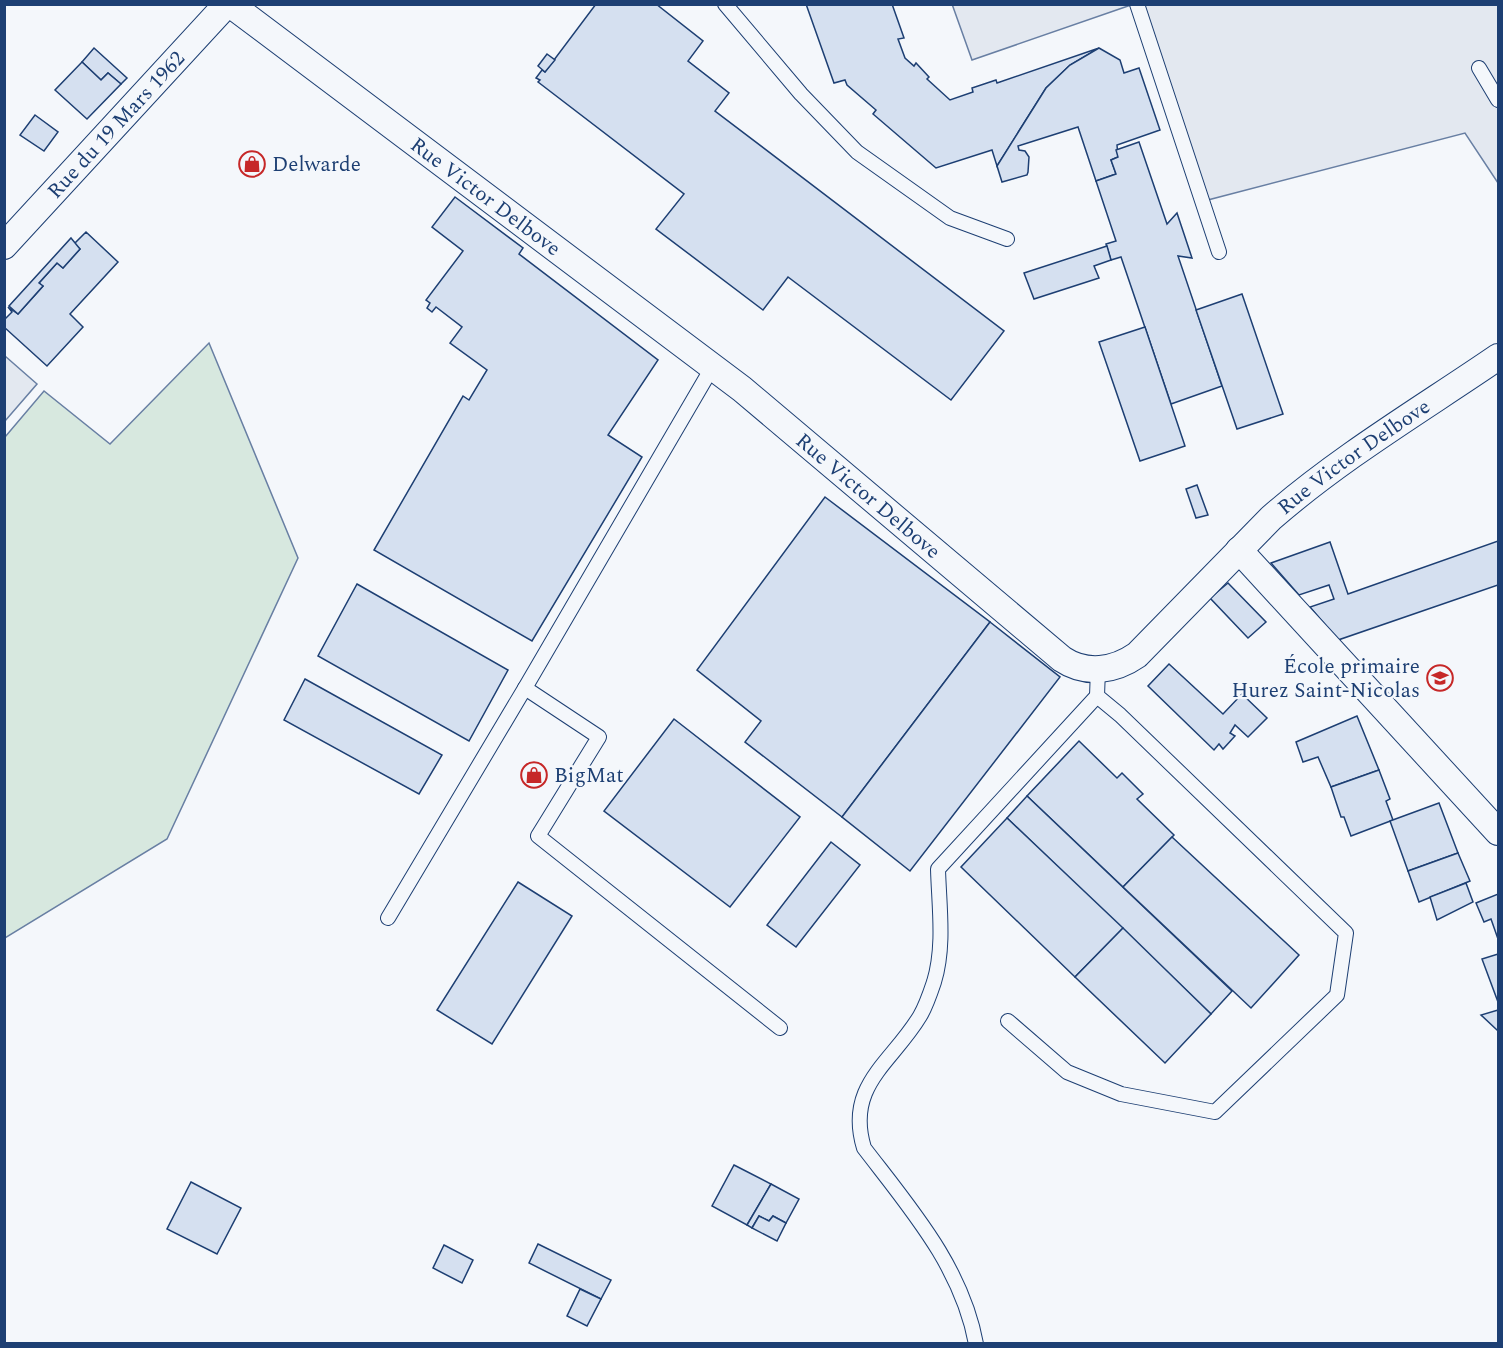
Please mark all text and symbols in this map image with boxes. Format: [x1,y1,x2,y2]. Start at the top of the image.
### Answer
street label: Rue du 19 Mars 1962 [40,44,193,206]
street label: Rue Victor Delbove [403,130,567,265]
shop icon: Delwarde [237,149,267,179]
place label: Delwarde [272,149,361,181]
street label: Rue Victor Delbove [1271,391,1437,523]
street label: Rue Victor Delbove [788,426,948,567]
place label: École primaire Hurez Saint-Nicolas [1232,651,1420,707]
school or university icon: École primaire Hurez Saint-Nicolas [1425,663,1455,693]
shop icon: BigMat [519,760,549,790]
place label: BigMat [554,760,624,792]

